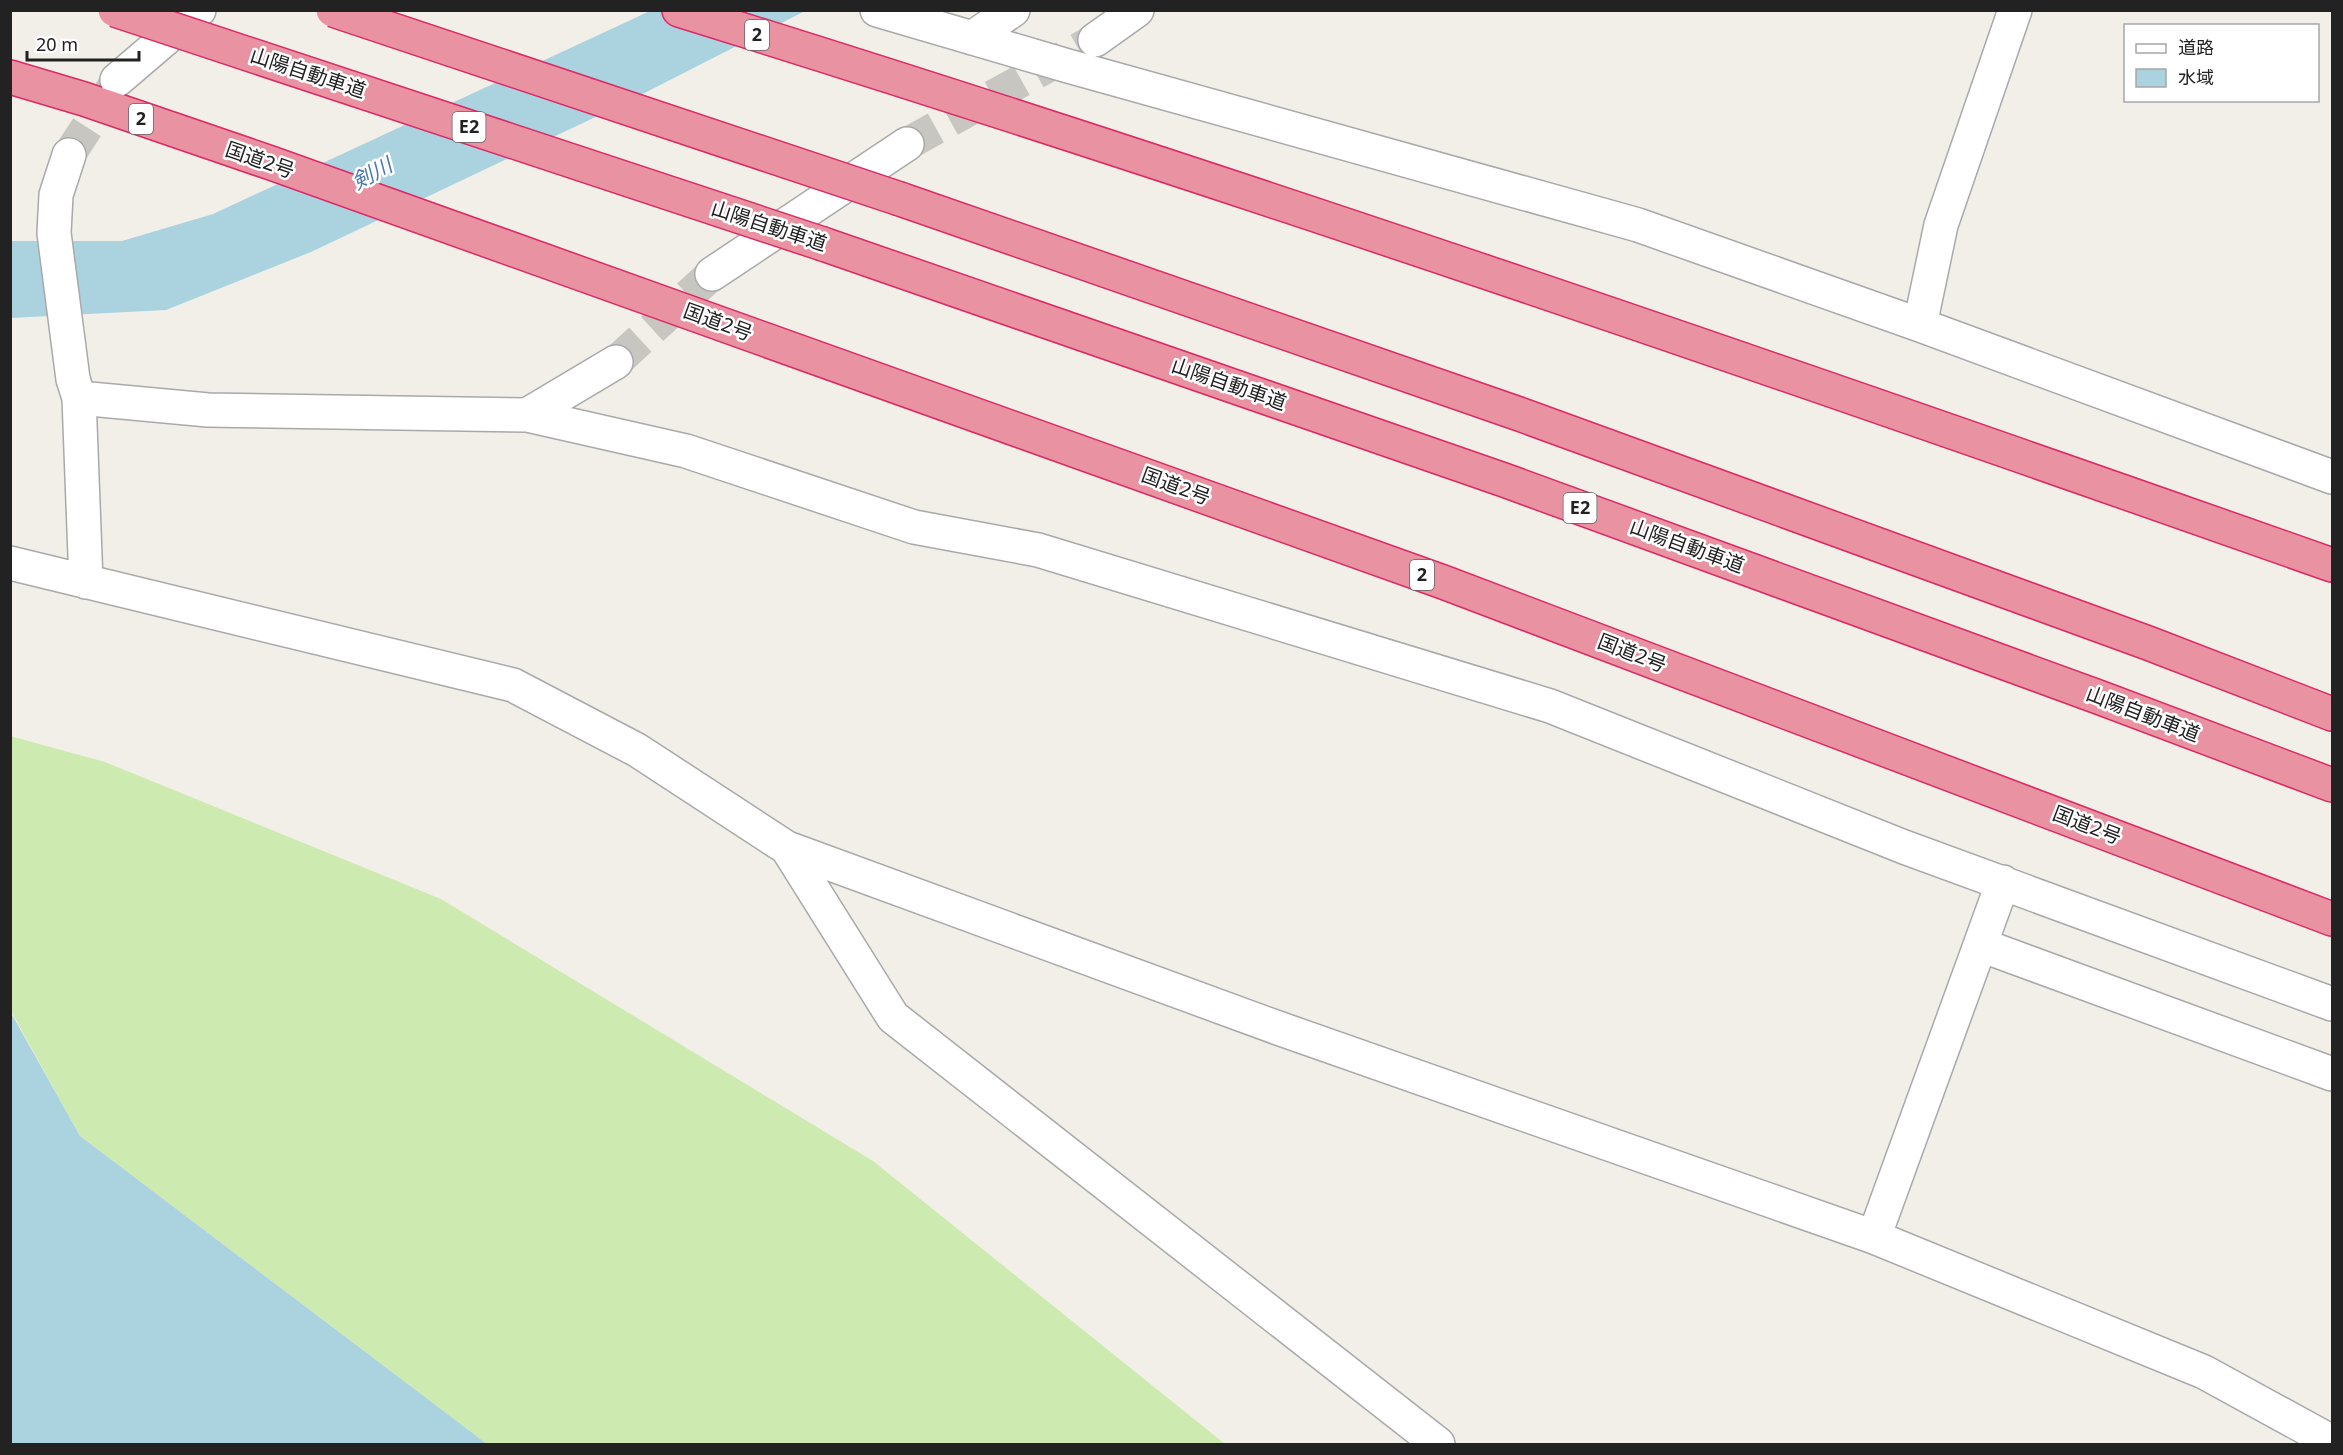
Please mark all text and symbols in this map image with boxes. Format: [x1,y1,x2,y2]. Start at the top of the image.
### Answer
road number: 2 [745,20,769,50]
scale bar [27,24,140,62]
legend [2124,24,2319,102]
text: 20 m [36,32,78,56]
text: 道路 [2178,35,2214,59]
street label: 山陽自動車道 [247,41,369,104]
text: 水域 [2178,65,2214,89]
road number: 2 [129,104,153,134]
road number: E2 [452,112,486,142]
street label: 国道2号 [222,135,298,184]
water label: 剣川 [346,150,398,196]
street label: 山陽自動車道 [708,194,830,257]
street label: 国道2号 [680,297,756,346]
street label: 山陽自動車道 [1168,351,1290,416]
street label: 国道2号 [1138,461,1214,510]
road number: E2 [1564,493,1596,523]
street label: 山陽自動車道 [1626,512,1748,579]
road number: 2 [1410,560,1434,590]
street label: 国道2号 [1594,627,1670,678]
street label: 山陽自動車道 [2082,679,2204,748]
street label: 国道2号 [2049,799,2125,850]

